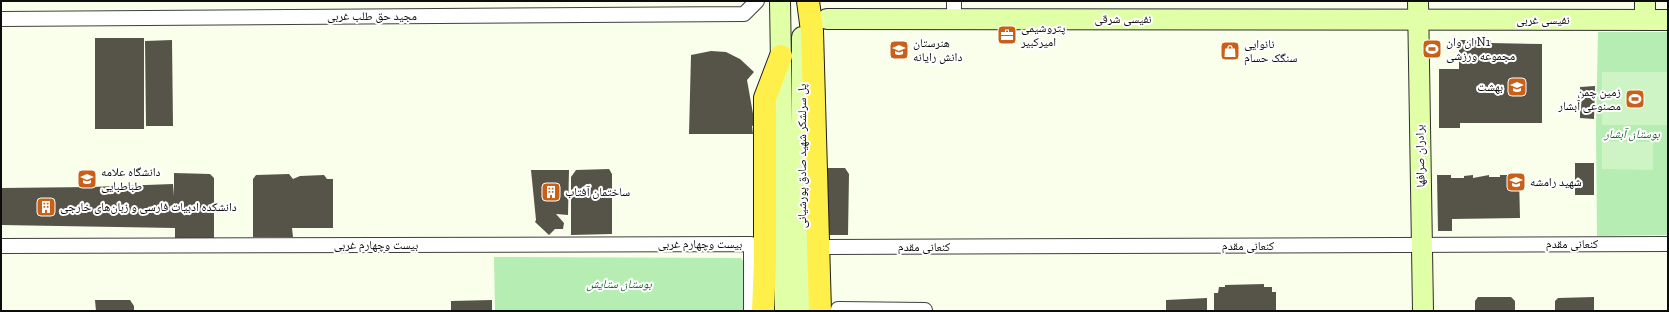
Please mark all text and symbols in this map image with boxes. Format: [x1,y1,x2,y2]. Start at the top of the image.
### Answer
street label: مجید حق طلب غربی [327,9,417,23]
street label: نفیسی شرقی [1094,12,1152,26]
street label: نفیسی غربی [1516,13,1570,27]
place label: پتروشیمی امیرکبیر [1020,21,1066,49]
office icon: پتروشیمی امیرکبیر [996,24,1018,46]
place label: ان وان N1 مجموعه ورزشی [1446,35,1515,63]
place label: هنرستان دانش رایانه [913,36,962,64]
place label: نانوایی سنگک حسام [1244,37,1298,66]
sports icon: ان وان N1 مجموعه ورزشی [1421,38,1443,60]
school or university icon: هنرستان دانش رایانه [888,39,910,61]
shop icon: نانوایی سنگک حسام [1219,40,1241,62]
school or university icon: بهشت [1506,76,1528,98]
place label: بهشت [1477,80,1503,94]
street label: پل سرلشکر شهید صادق پورشیانی [795,83,809,228]
place label: زمین چمن مصنوعی آبشار [1557,85,1621,113]
sports icon: زمین چمن مصنوعی آبشار [1624,88,1646,110]
street label: برادران صرافها [1412,124,1428,188]
park label: بوستان آبشار [1603,127,1661,142]
place label: دانشگاه علامه طباطبایی [101,165,161,193]
school or university icon: دانشگاه علامه طباطبایی [76,168,98,190]
school or university icon: شهید رامشه [1505,171,1527,193]
place label: شهید رامشه [1530,175,1582,189]
building icon: ساختمان آفتاب [540,181,562,203]
place label: ساختمان آفتاب [565,185,630,199]
building icon: دانشکده ادبیات فارسی و زبان‌های خارجی [35,196,57,218]
place label: دانشکده ادبیات فارسی و زبان‌های خارجی [60,200,237,214]
street label: بیست وچهارم غربی [658,237,742,252]
street label: کنعانی مقدم [1546,237,1598,252]
street label: بیست وچهارم غربی [334,238,418,253]
street label: کنعانی مقدم [1222,239,1274,254]
street label: کنعانی مقدم [898,240,950,255]
park label: بوستان ستایش [586,277,652,292]

